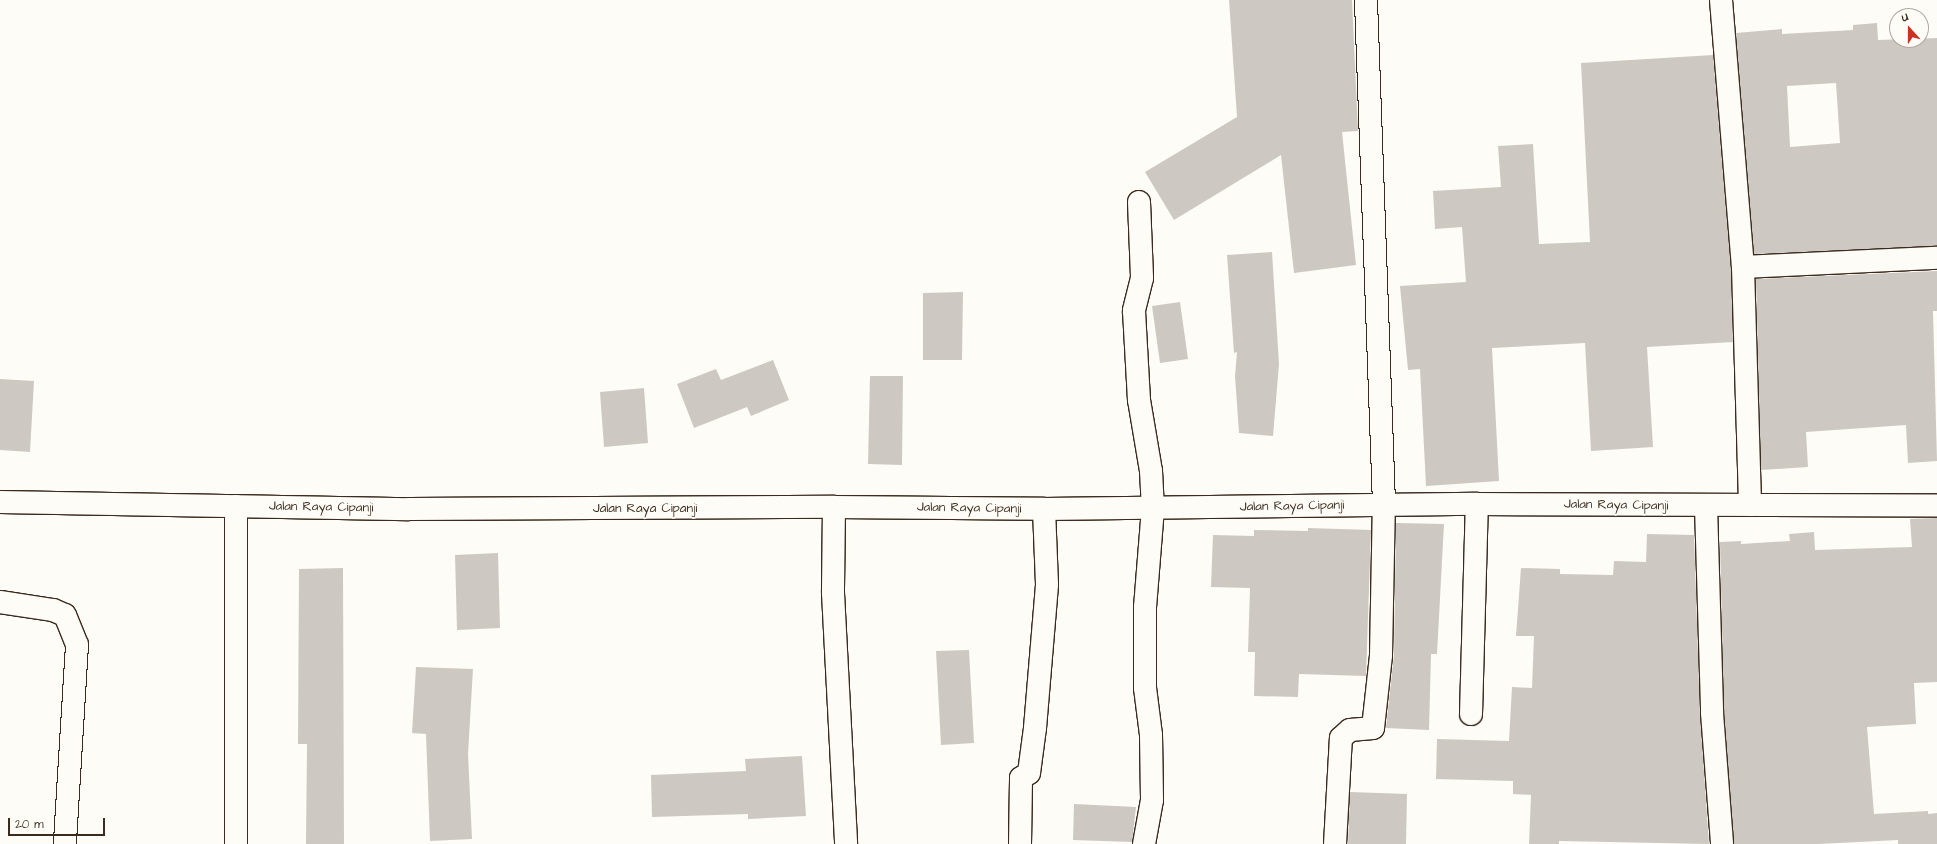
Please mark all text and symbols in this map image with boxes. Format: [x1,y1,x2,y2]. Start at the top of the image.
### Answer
north arrow [1889,8,1929,48]
text: U [1899,9,1910,25]
street label: Jalan Raya Cipanji [1564,496,1668,514]
street label: Jalan Raya Cipanji [1240,497,1344,515]
street label: Jalan Raya Cipanji [269,498,373,516]
street label: Jalan Raya Cipanji [917,499,1021,517]
street label: Jalan Raya Cipanji [593,500,697,516]
scale bar [10,810,107,836]
text: 20 m [15,816,44,833]

